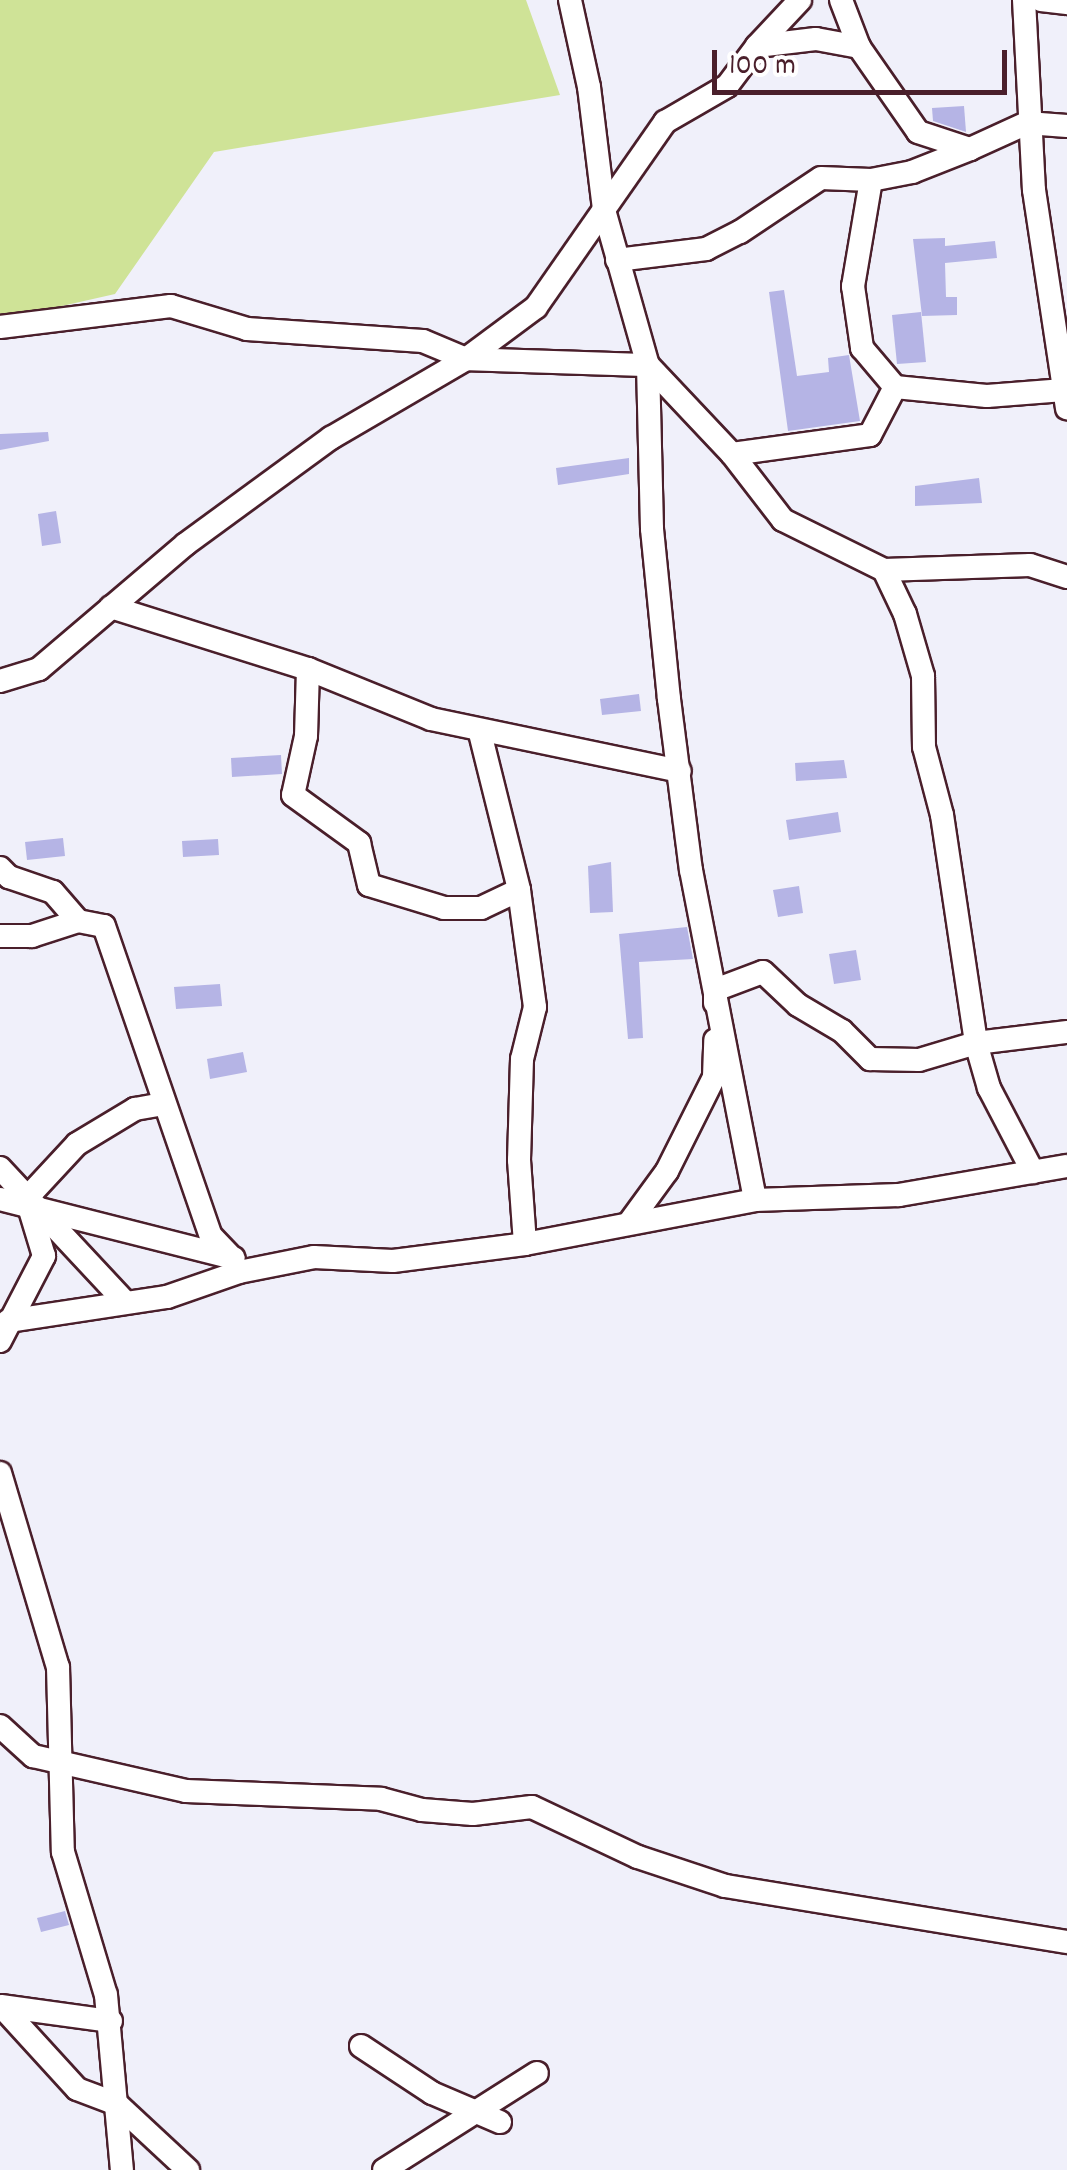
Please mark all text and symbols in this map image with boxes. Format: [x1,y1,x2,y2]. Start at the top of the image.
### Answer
scale bar [717,30,1012,92]
text: 100 m [729,46,796,89]

